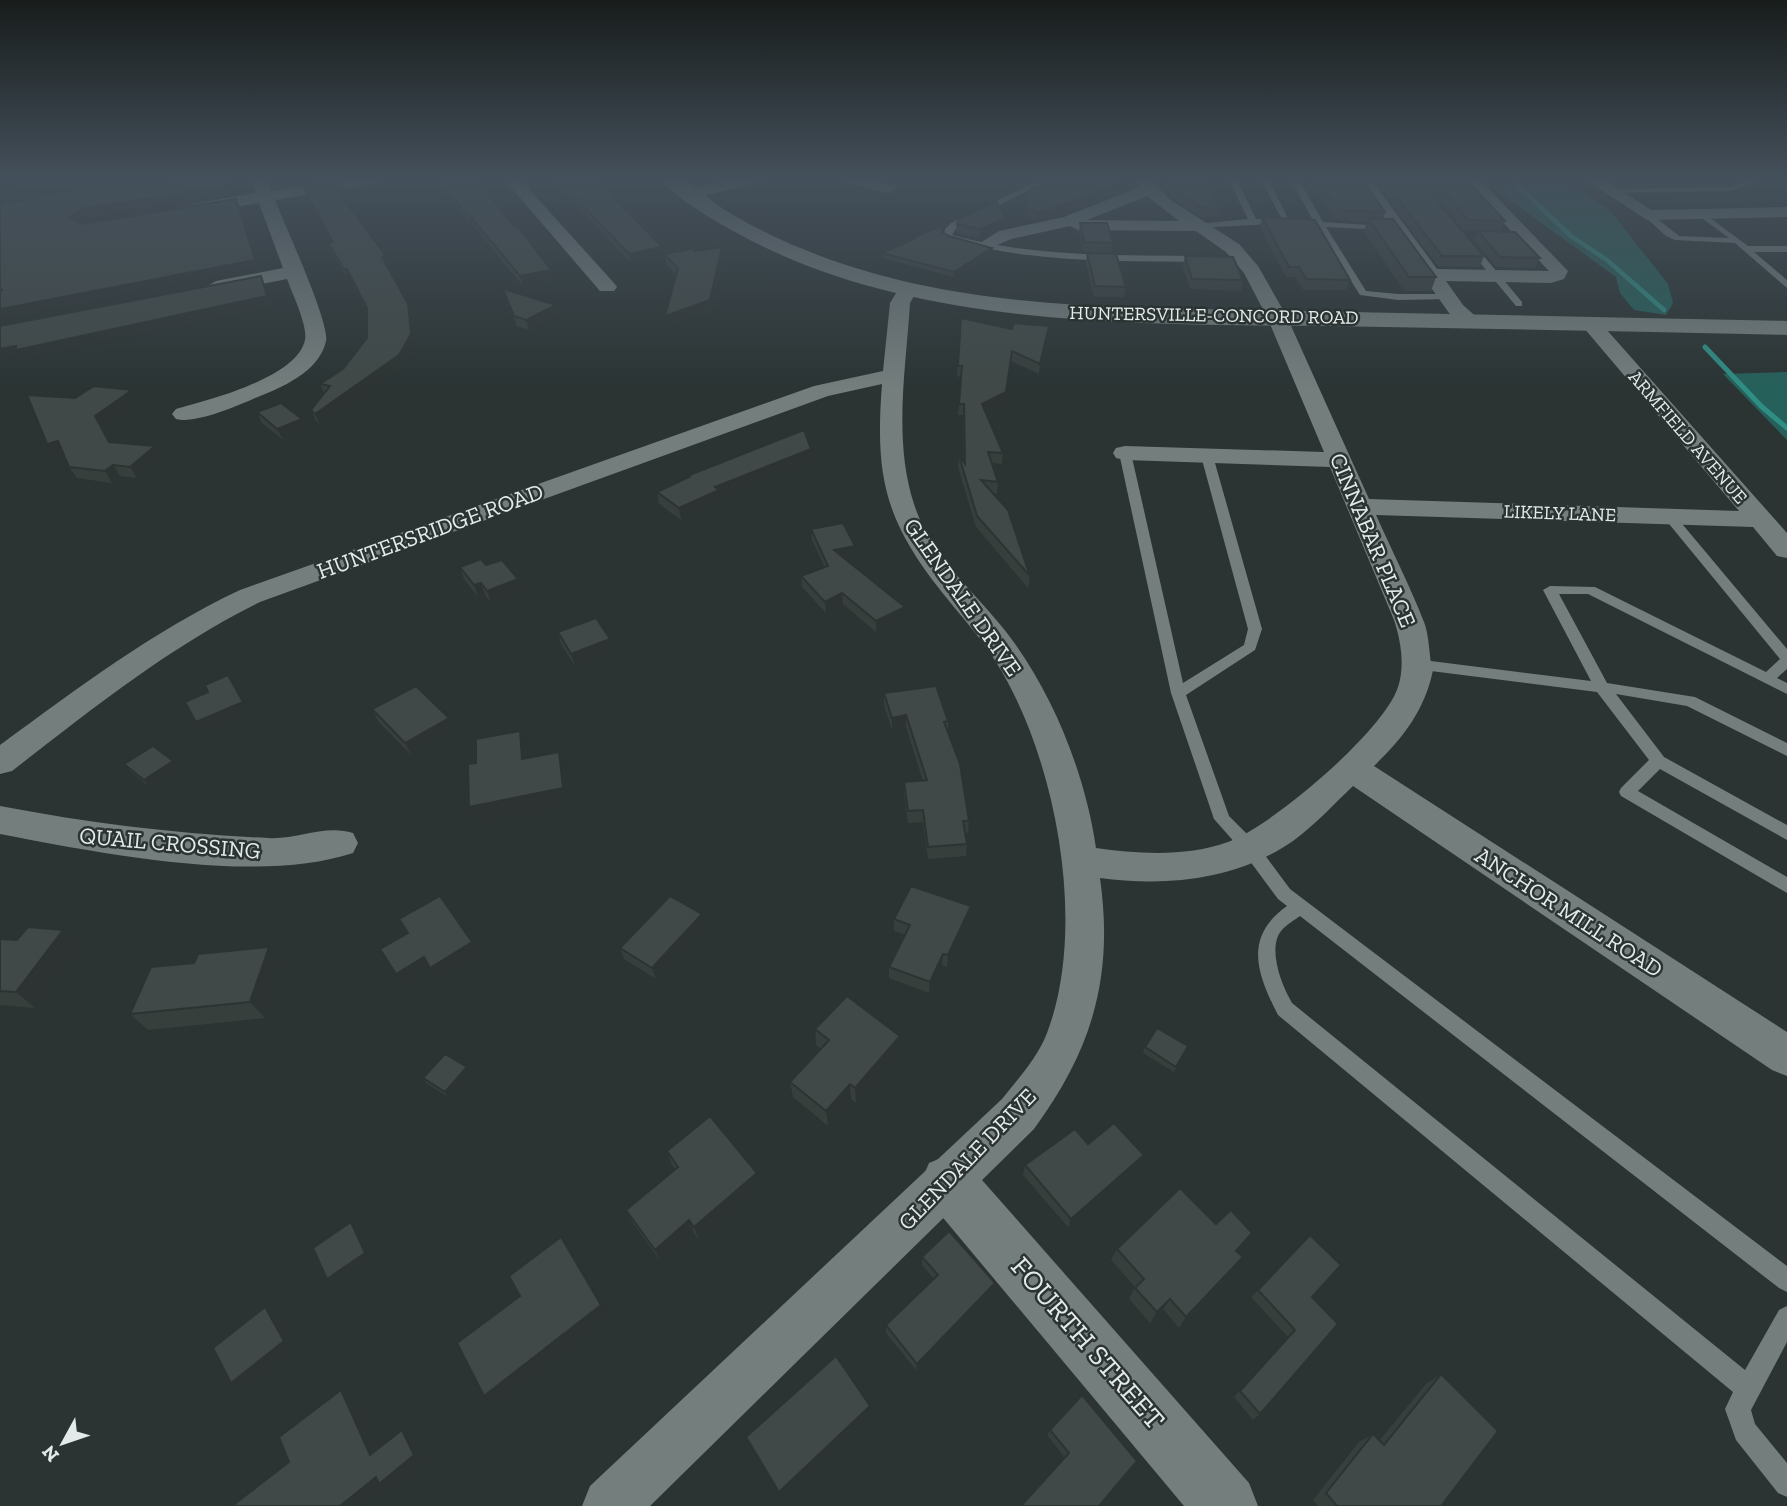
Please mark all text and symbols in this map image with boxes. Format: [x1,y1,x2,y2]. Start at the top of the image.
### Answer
street label: HUNTERSVILLE-CONCORD ROAD [1069,301,1359,329]
street label: ARMFIELD AVENUE [1624,365,1752,509]
street label: CINNABAR PLACE [1324,449,1422,631]
street label: HUNTERSRIDGE ROAD [313,477,547,585]
street label: LIKELY LANE [1503,500,1617,526]
street label: GLENDALE DRIVE [898,513,1028,681]
street label: QUAIL CROSSING [78,821,262,865]
street label: ANCHOR MILL ROAD [1470,841,1668,983]
street label: GLENDALE DRIVE [892,1082,1042,1236]
street label: FOURTH STREET [1004,1250,1172,1436]
north arrow [28,1408,98,1478]
text: N [37,1441,64,1467]

